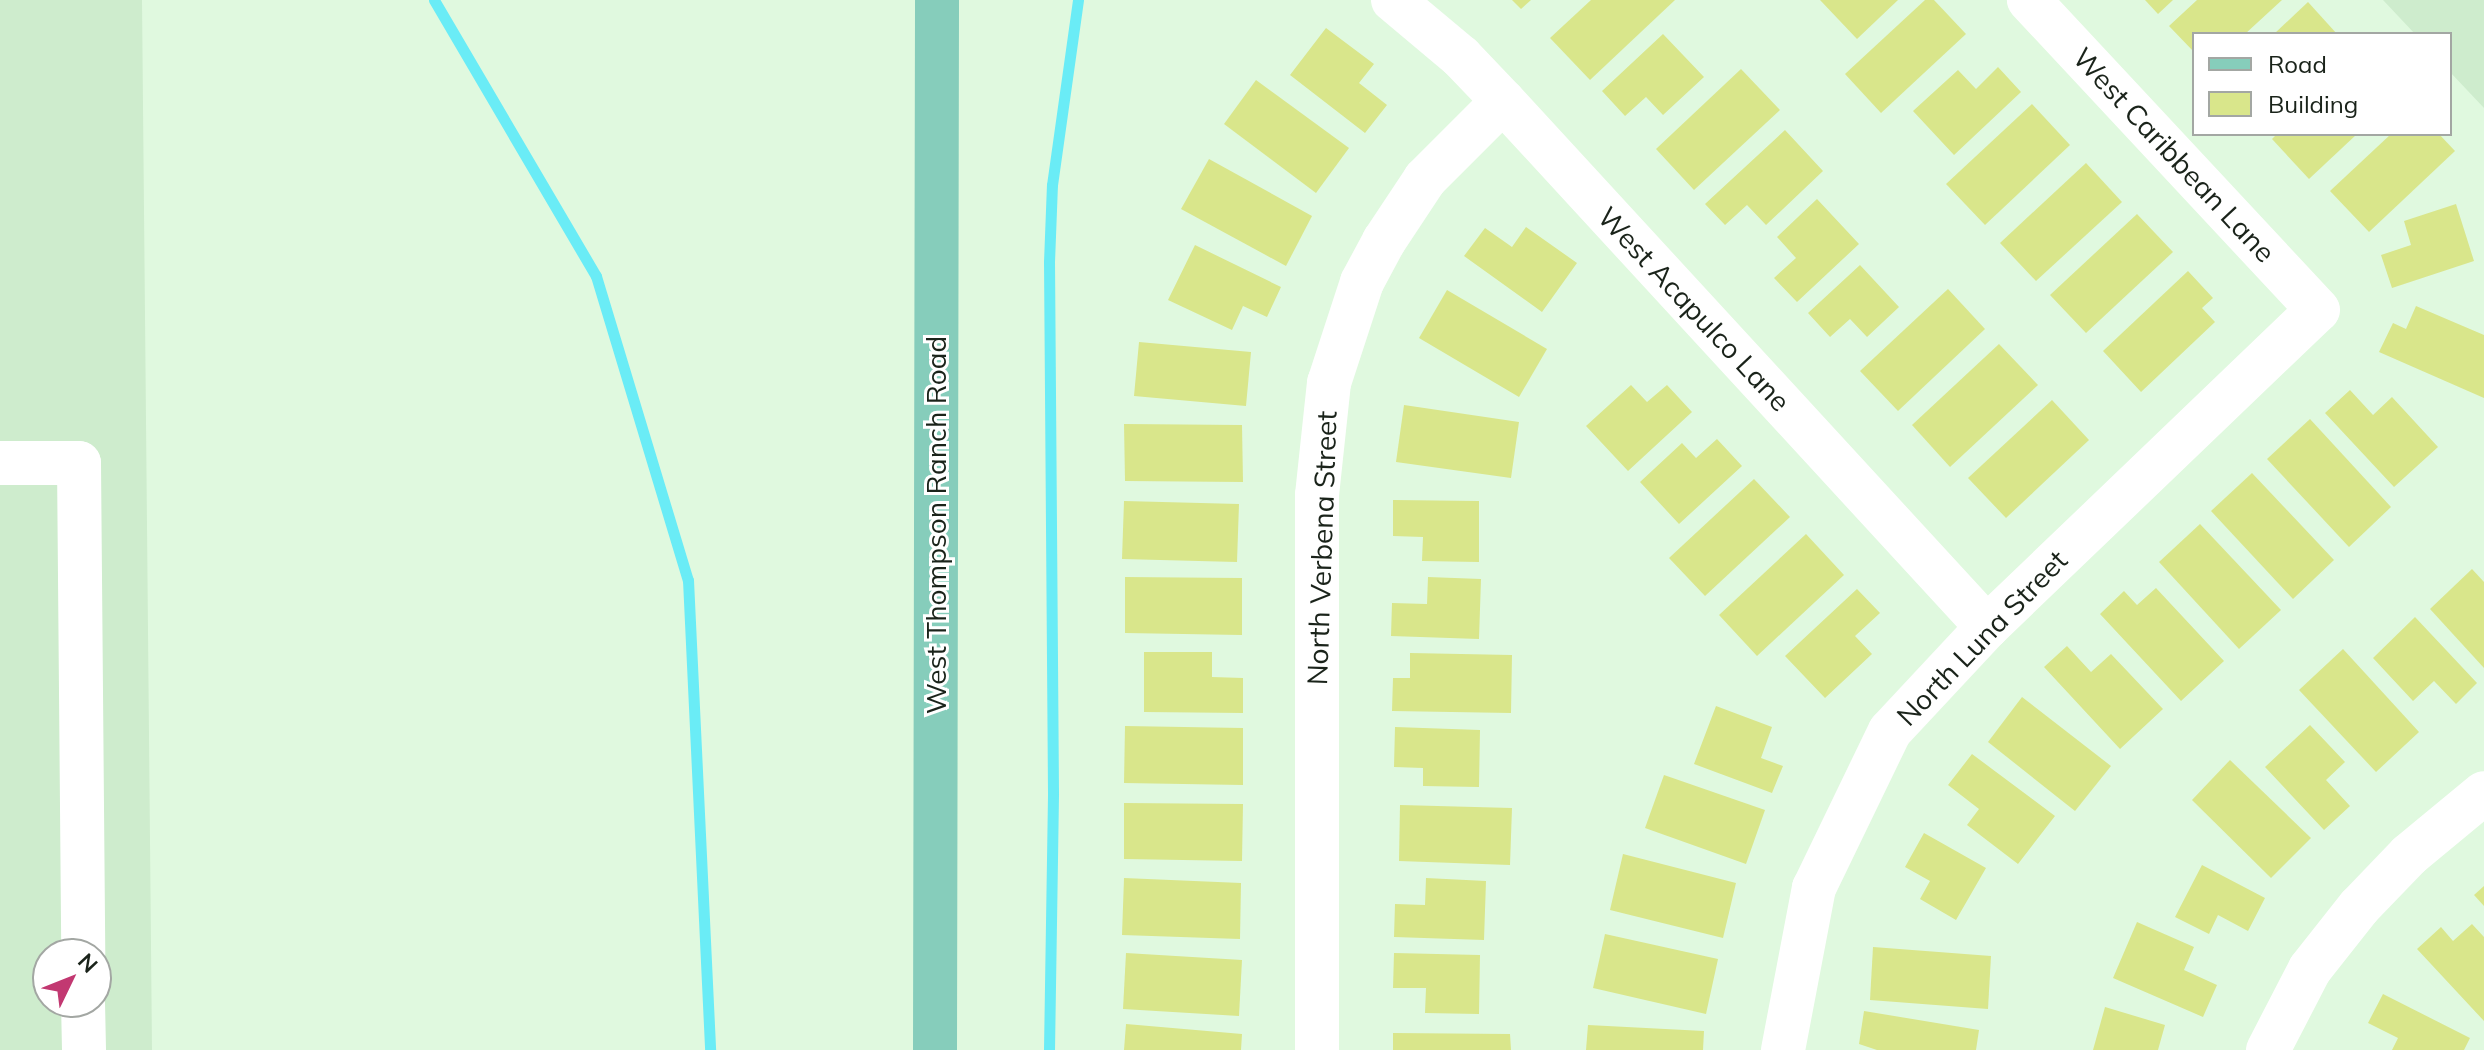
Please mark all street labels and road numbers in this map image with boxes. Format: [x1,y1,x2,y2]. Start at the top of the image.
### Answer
street label: West Caribbean Lane [2066,41,2282,269]
street label: West Acapulco Lane [1591,200,1797,418]
street label: West Thompson Ranch Road [919,336,953,714]
street label: North Verbena Street [1300,410,1344,686]
street label: North Luna Street [1890,543,2074,733]

